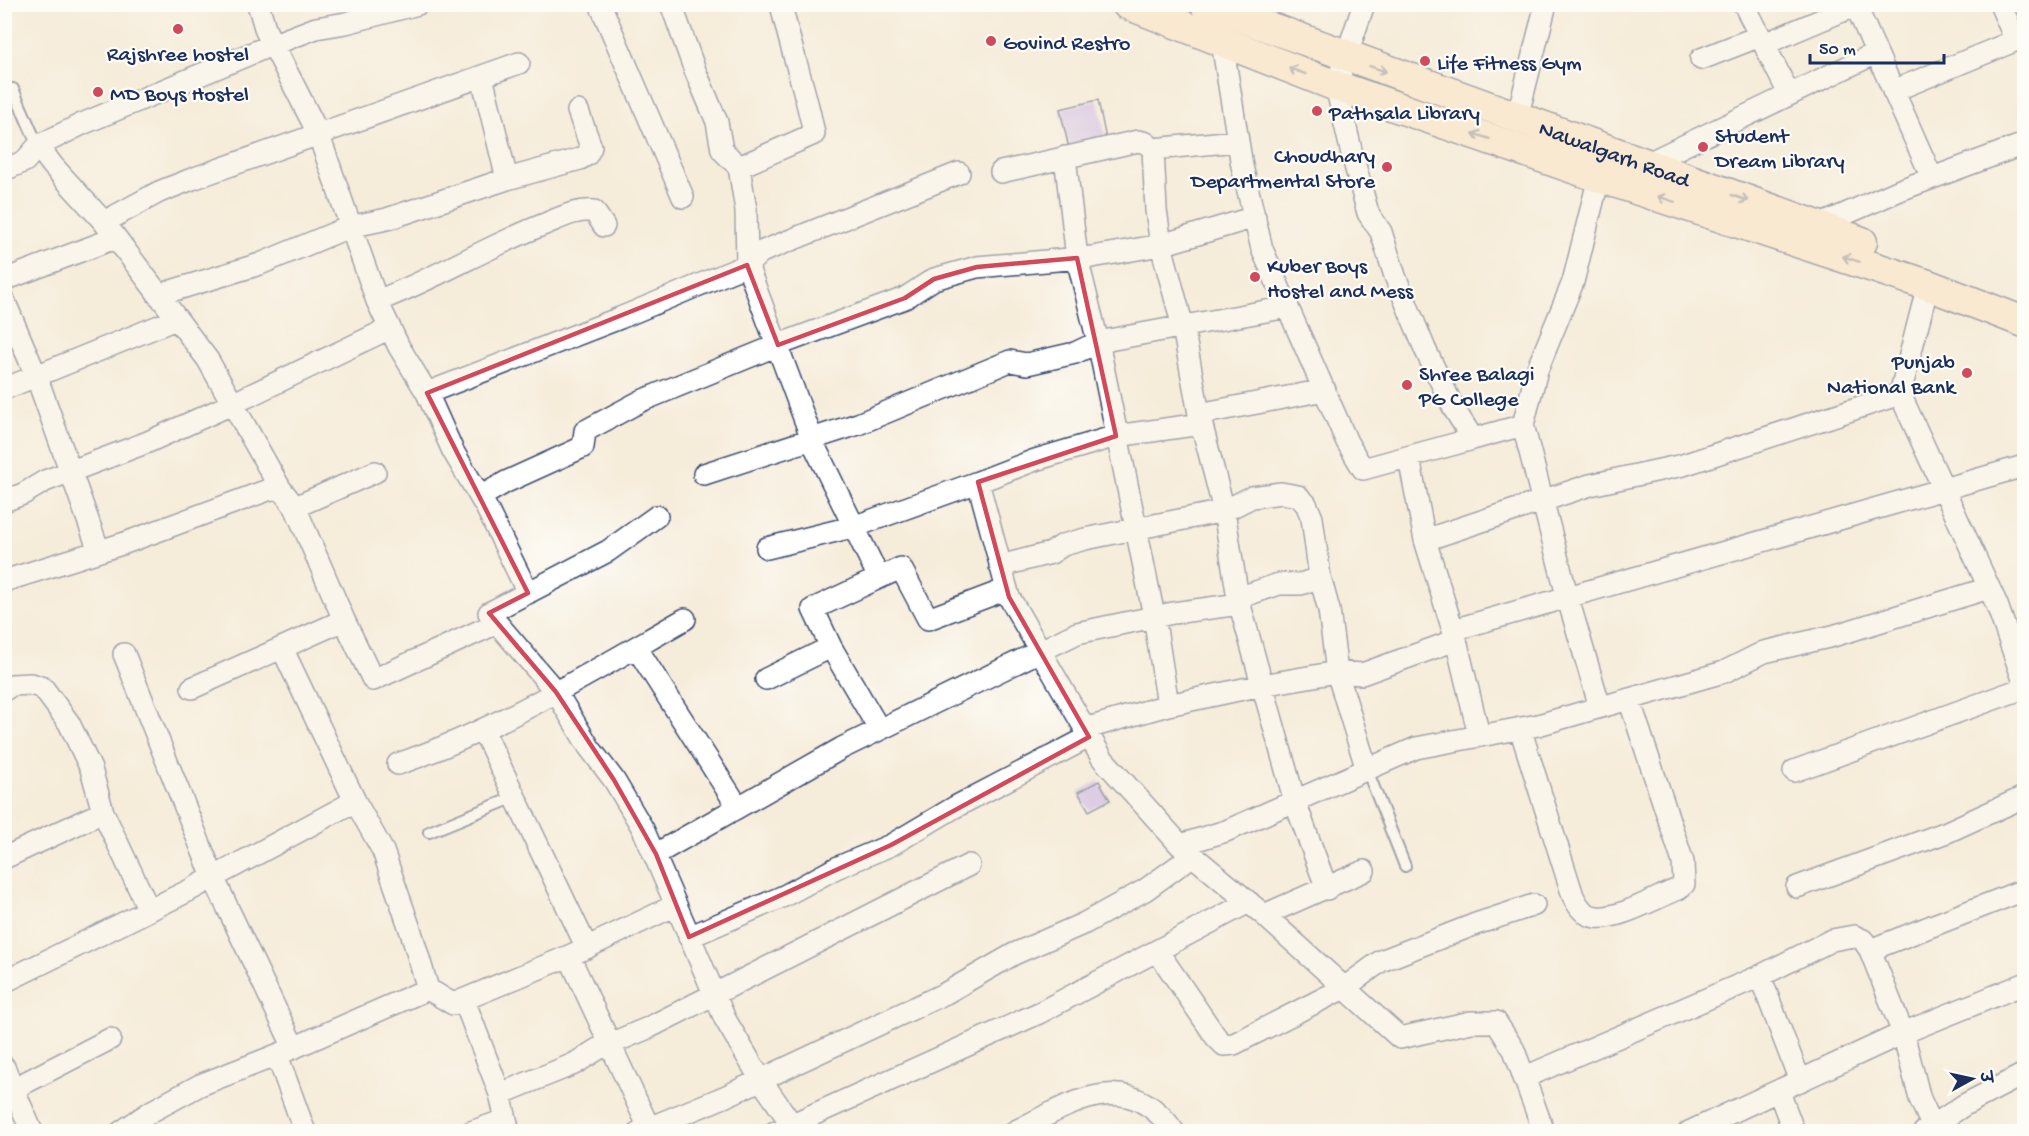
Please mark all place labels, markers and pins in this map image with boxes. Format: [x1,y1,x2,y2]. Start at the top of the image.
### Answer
marker: Rajshree hostel [171,22,185,36]
place label: Govind Restro [1003,32,1131,58]
marker: Govind Restro [984,34,998,48]
place label: Rajshree hostel [107,43,249,69]
place label: Life Fitness Gym [1437,52,1582,78]
marker: Life Fitness Gym [1418,54,1432,68]
place label: MD Boys Hostel [110,83,249,109]
marker: MD Boys Hostel [91,85,105,99]
place label: Pathsala Library [1328,102,1480,128]
marker: Pathsala Library [1310,104,1324,118]
place label: Student Dream Library [1713,125,1845,176]
marker: Student Dream Library [1696,140,1710,154]
place label: Choudhary Departmental Store [1189,145,1376,196]
marker: Choudhary Departmental Store [1380,160,1394,174]
place label: Kuber Boys Hostel and Mess [1267,255,1414,306]
marker: Kuber Boys Hostel and Mess [1248,270,1262,284]
place label: Punjab National Bank [1827,351,1957,402]
place label: Shree Balagi PG College [1418,363,1535,414]
marker: Punjab National Bank [1960,366,1974,380]
marker: Shree Balagi PG College [1400,378,1414,392]

